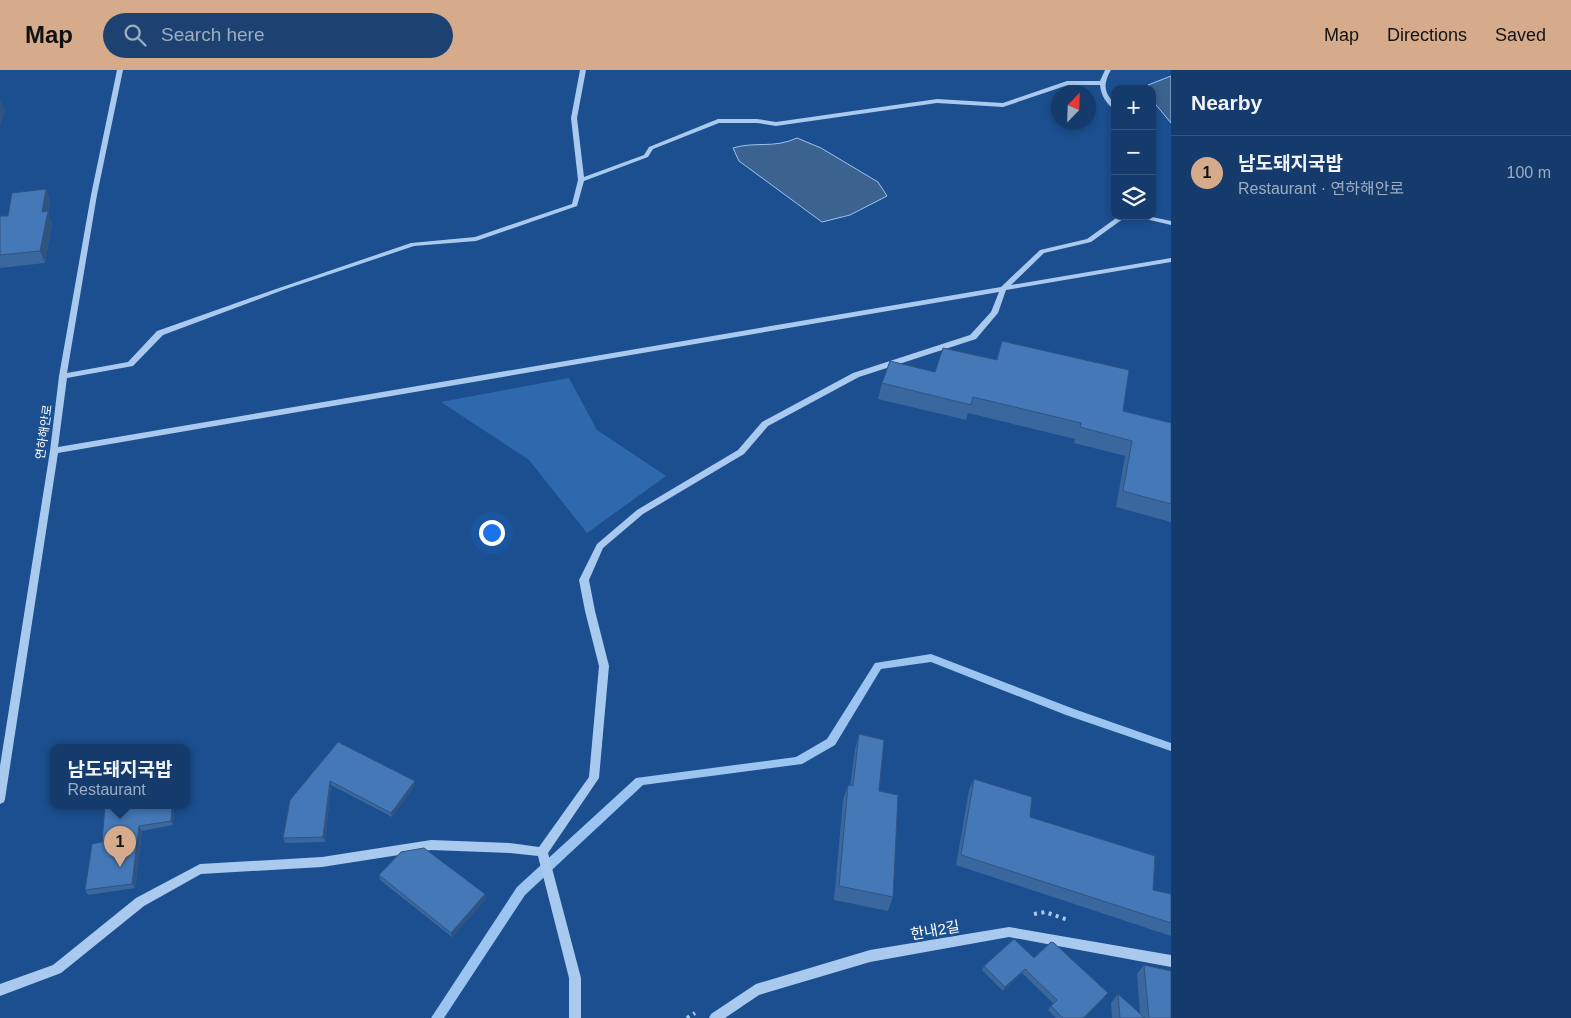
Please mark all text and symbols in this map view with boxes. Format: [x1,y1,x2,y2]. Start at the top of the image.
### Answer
search box [103,13,453,58]
text: Map [25,21,73,48]
icon: search [121,21,149,49]
text: Search here [161,24,265,45]
text: Map [1324,25,1359,45]
text: Directions [1387,25,1467,45]
text: Saved [1495,25,1546,45]
north arrow [1051,85,1096,130]
map controls [1111,85,1156,220]
button: + [1111,85,1156,130]
text: Nearby [1191,91,1262,114]
button: − [1111,130,1156,175]
text: 남도돼지국밥 [1238,153,1343,174]
text: 1 [1203,164,1211,181]
text: 100 m [1507,164,1551,181]
button: layers [1111,175,1156,220]
text: Restaurant · 연하해안로 [1238,180,1404,197]
street label: 연하해안로 [33,404,55,460]
your location [479,520,505,546]
popup [50,744,190,809]
text: 남도돼지국밥 [68,759,172,780]
text: Restaurant [68,781,146,798]
pin: 1 [104,826,136,867]
street label: 한내2길 [909,917,961,943]

